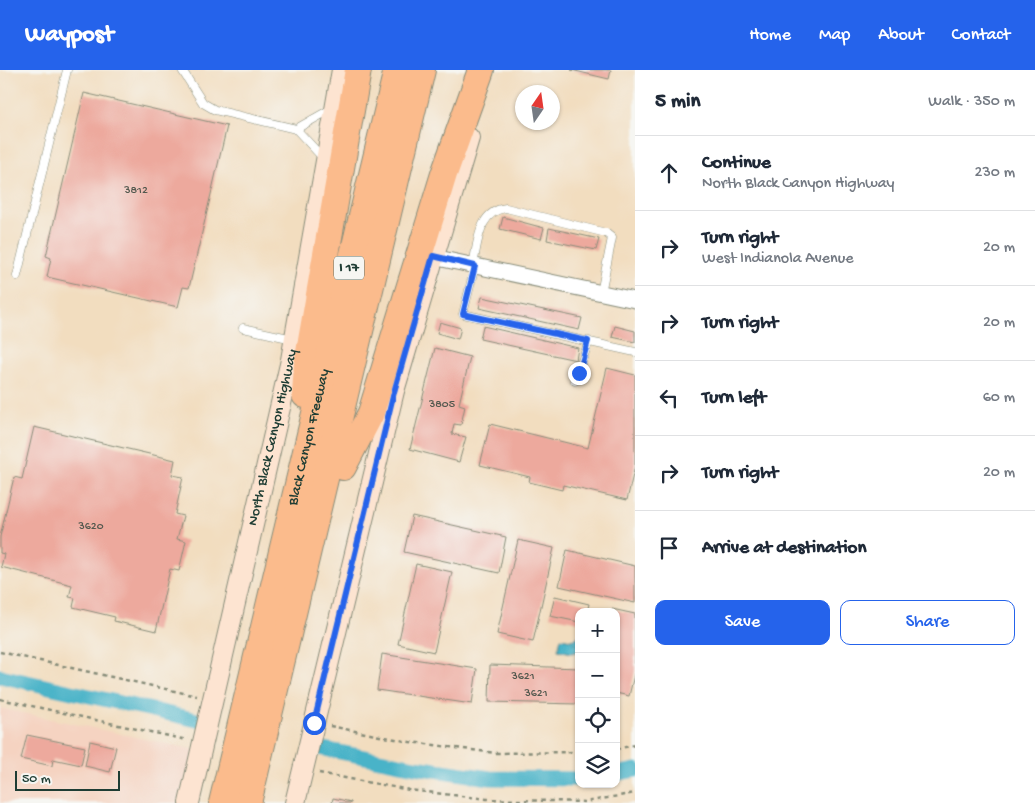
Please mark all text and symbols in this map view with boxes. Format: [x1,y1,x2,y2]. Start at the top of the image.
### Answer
text: Waypost [25,21,113,50]
text: Home [749,25,791,46]
text: Map [819,25,850,46]
text: About [878,25,924,46]
text: Contact [952,25,1010,46]
north arrow [515,85,560,130]
text: 5 min [655,90,700,115]
text: Walk · 350 m [928,93,1015,112]
text: Continue [702,152,771,175]
icon: ahead [655,159,683,187]
text: 230 m [975,164,1015,183]
text: North Black Canyon Highway [702,175,894,194]
house number: 3812 [123,184,148,198]
text: Turn right [702,227,778,250]
icon: right [655,234,683,262]
text: 20 m [983,239,1015,258]
text: West Indianola Avenue [702,250,853,269]
road number: I 17 [334,257,364,280]
icon: right [655,309,683,337]
text: Turn right [702,312,778,335]
text: 20 m [983,314,1015,333]
street label: North Black Canyon Highway [244,347,302,528]
route end [568,362,591,385]
street label: Black Canyon Freeway [284,367,334,508]
icon: left [655,384,683,412]
text: Turn left [702,387,766,410]
text: 60 m [983,389,1015,408]
house number: 3805 [428,398,455,412]
icon: right [655,459,683,487]
text: Turn right [702,462,778,485]
text: 20 m [983,464,1015,483]
house number: 3620 [77,520,104,534]
icon: arrive [655,534,683,562]
text: Arrive at destination [702,537,866,560]
button: Save [655,600,830,645]
button: Share [840,600,1015,645]
map controls [575,608,620,788]
button: + [575,608,620,653]
button: − [575,653,620,698]
house number: 3621 [510,670,535,684]
house number: 3621 [523,687,548,701]
button: locate [575,698,620,743]
route start [303,712,326,735]
button: layers [575,743,620,788]
scale bar [15,768,120,791]
text: 50 m [22,771,51,788]

